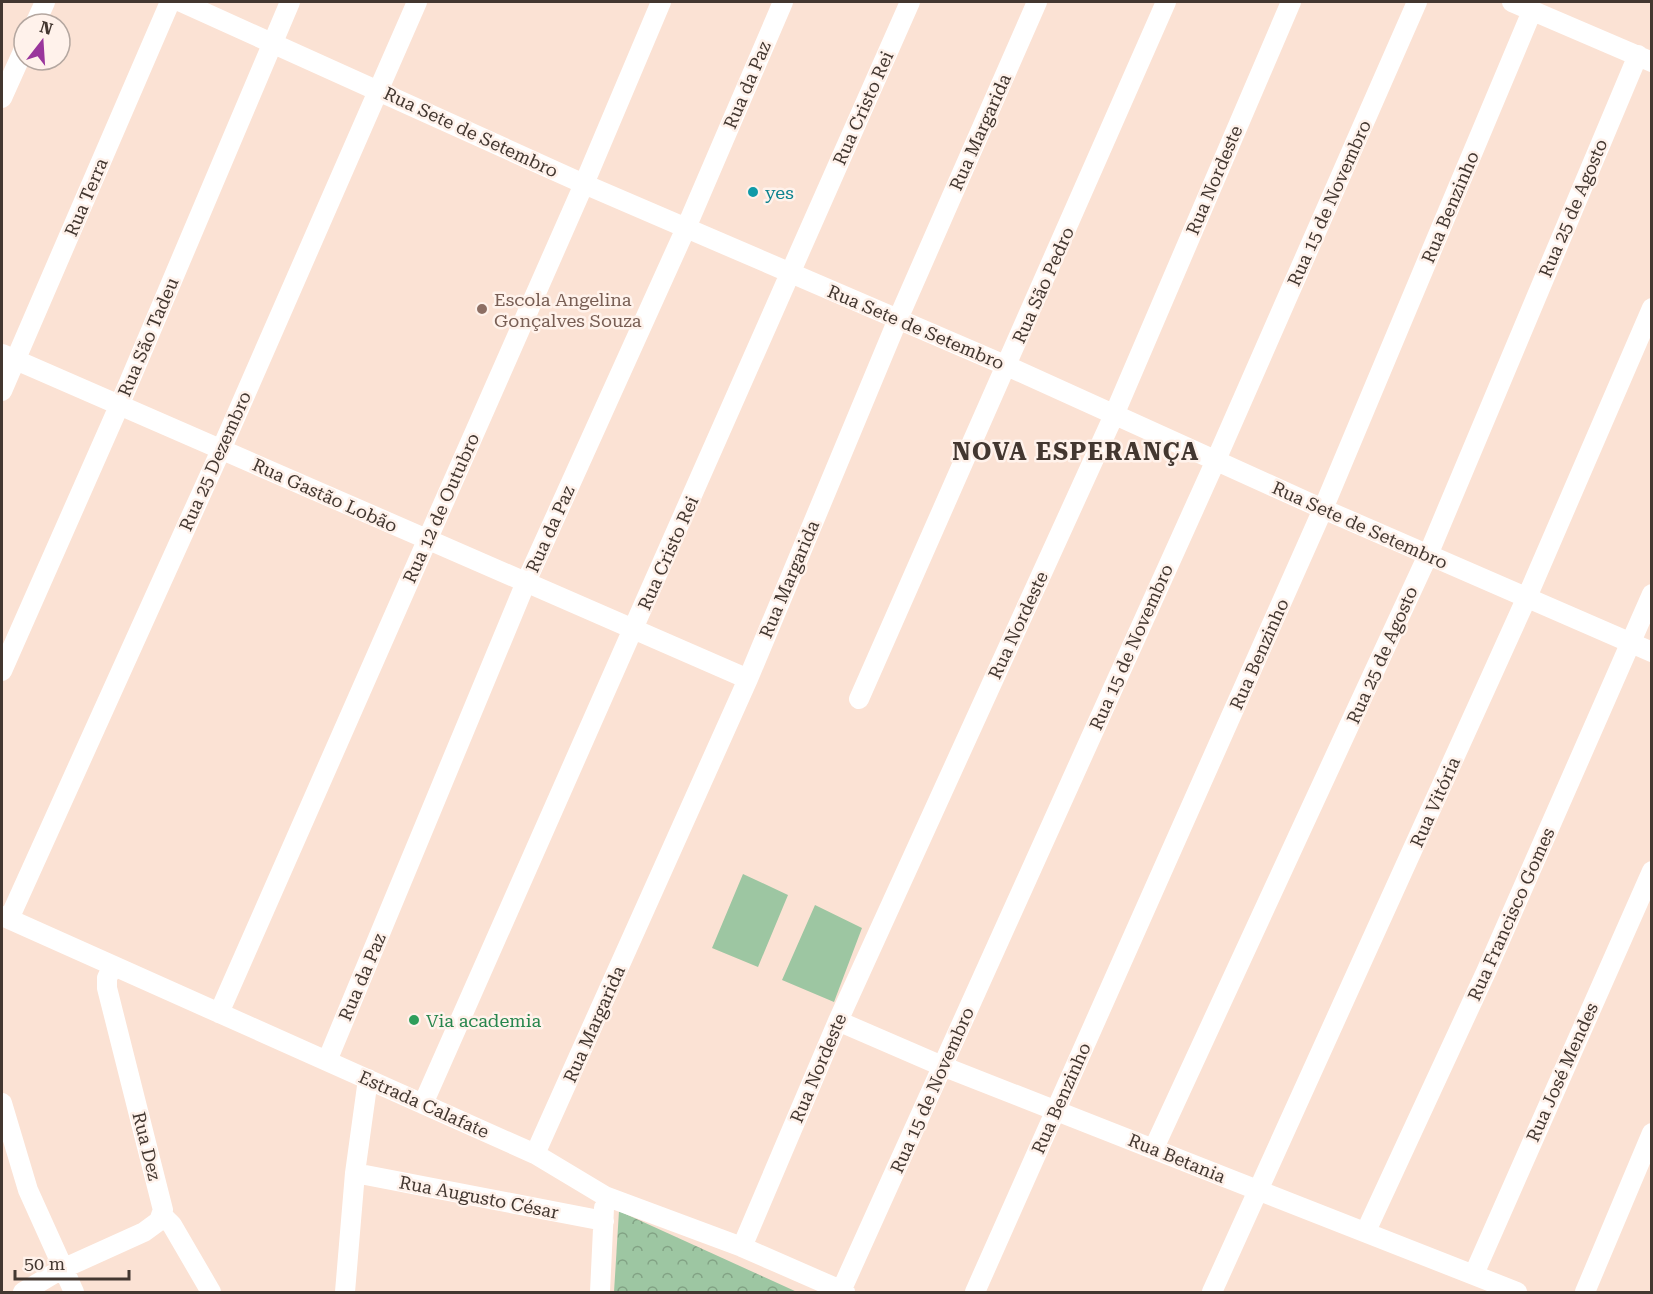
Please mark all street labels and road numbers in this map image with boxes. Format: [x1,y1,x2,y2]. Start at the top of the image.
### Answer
street label: Rua da Paz [719,38,775,132]
street label: Rua Cristo Rei [828,48,898,168]
street label: Rua Margarida [945,70,1015,194]
street label: Rua Sete de Setembro [381,82,561,182]
street label: Rua 15 de Novembro [1283,117,1375,289]
street label: Rua Nordeste [1182,122,1246,238]
street label: Rua 25 de Agosto [1534,136,1612,280]
street label: Rua Benzinho [1417,148,1483,266]
street label: Rua Terra [60,155,112,239]
street label: Rua São Pedro [1008,224,1078,346]
street label: Rua São Tadeu [113,274,183,400]
street label: Rua Sete de Setembro [825,280,1007,374]
street label: Rua 25 Dezembro [175,388,255,534]
street label: Rua 12 de Outubro [399,430,483,586]
street label: Rua Gastão Lobão [249,454,401,536]
street label: Rua Sete de Setembro [1269,477,1451,573]
street label: Rua da Paz [522,482,579,576]
street label: Rua Cristo Rei [633,493,703,613]
street label: Rua Margarida [755,517,823,641]
street label: Rua 15 de Novembro [1085,561,1177,733]
street label: Rua Nordeste [984,568,1052,682]
street label: Rua 25 de Agosto [1342,583,1422,727]
street label: Rua Benzinho [1225,595,1293,713]
street label: Rua Vitória [1406,753,1464,850]
street label: Rua Francisco Gomes [1463,824,1559,1004]
street label: Rua da Paz [334,930,390,1024]
street label: Rua Margarida [559,962,629,1086]
street label: Rua José Mendes [1522,999,1602,1145]
street label: Rua 15 de Novembro [886,1004,978,1176]
street label: Rua Nordeste [786,1010,850,1126]
street label: Rua Benzinho [1027,1039,1095,1157]
street label: Estrada Calafate [356,1066,492,1142]
street label: Rua Dez [128,1110,166,1183]
street label: Rua Betania [1125,1129,1229,1187]
street label: Rua Augusto César [398,1171,560,1223]

